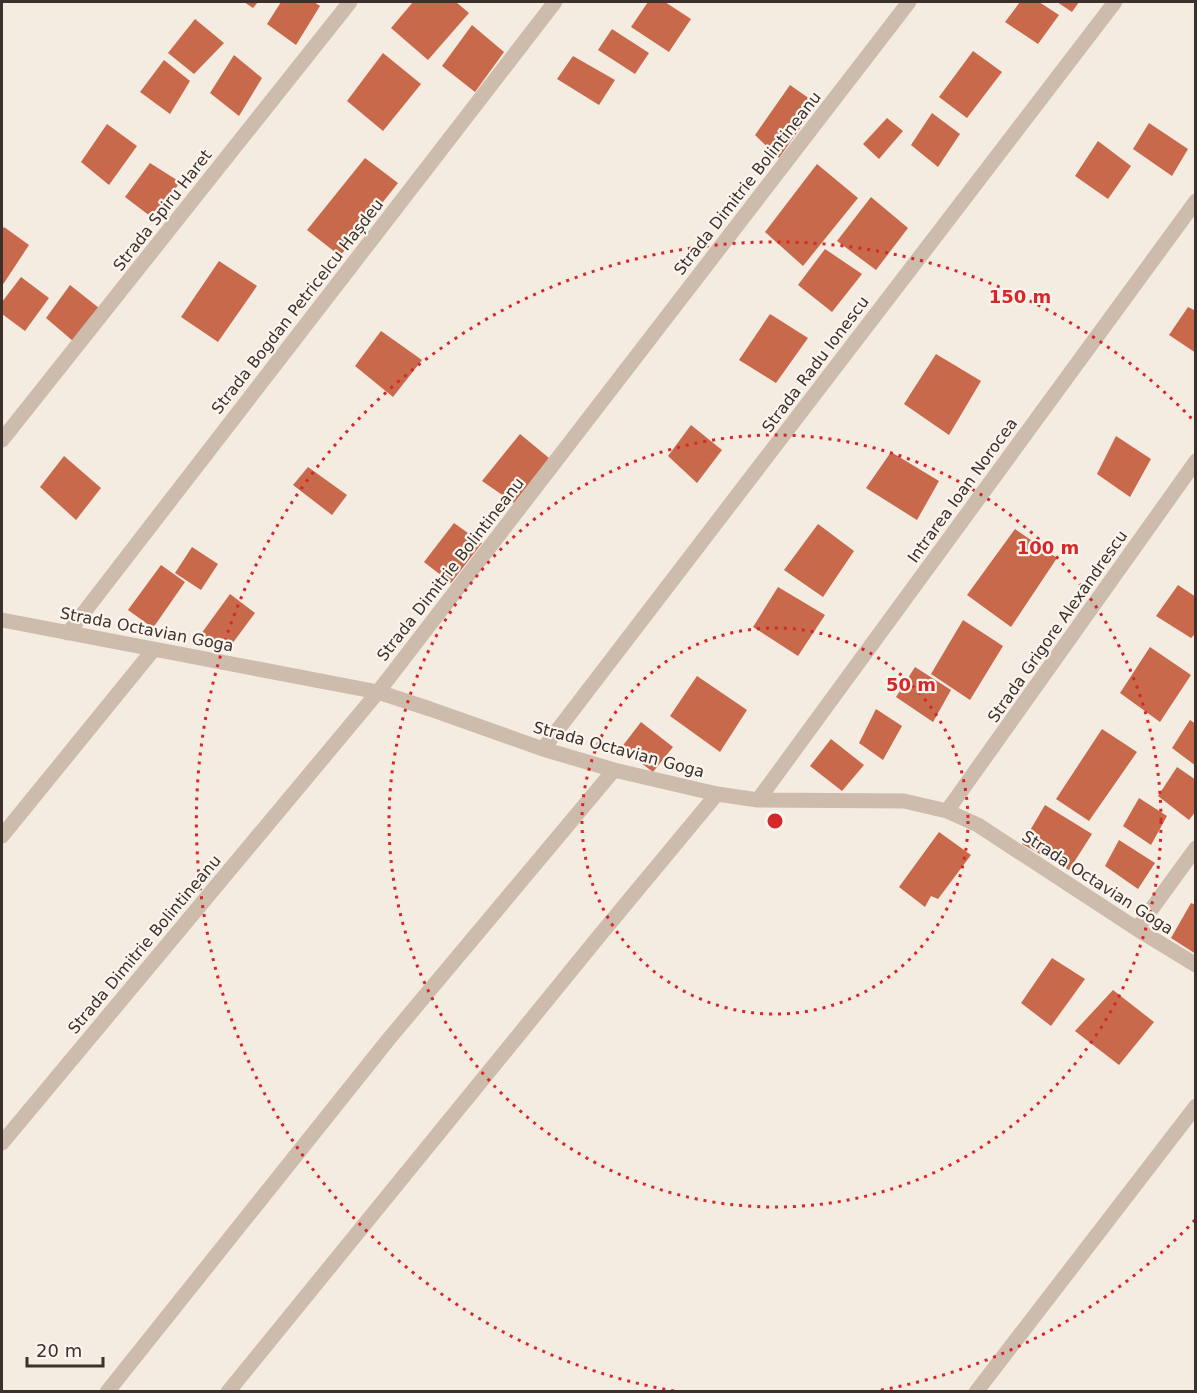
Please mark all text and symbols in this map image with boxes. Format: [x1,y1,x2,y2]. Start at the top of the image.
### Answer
street label: Strada Dimitrie Bolintineanu [670,88,825,279]
street label: Strada Spiru Haret [109,146,216,275]
street label: Strada Bogdan Petricelcu Hașdeu [208,195,387,418]
text: 150 m [989,286,1051,307]
street label: Strada Radu Ionescu [758,292,873,436]
street label: Intrarea Ioan Norocea [904,414,1021,566]
street label: Strada Dimitrie Bolintineanu [373,474,528,665]
street label: Strada Grigore Alexandrescu [984,527,1131,726]
text: 100 m [1017,537,1079,558]
street label: Strada Octavian Goga [59,603,235,656]
text: 50 m [886,674,936,695]
street label: Strada Octavian Goga [531,717,707,781]
centre of rings [765,811,785,831]
street label: Strada Octavian Goga [1019,826,1177,938]
street label: Strada Dimitrie Bolintineanu [64,851,225,1038]
scale bar [27,1330,104,1368]
text: 20 m [36,1340,82,1361]

